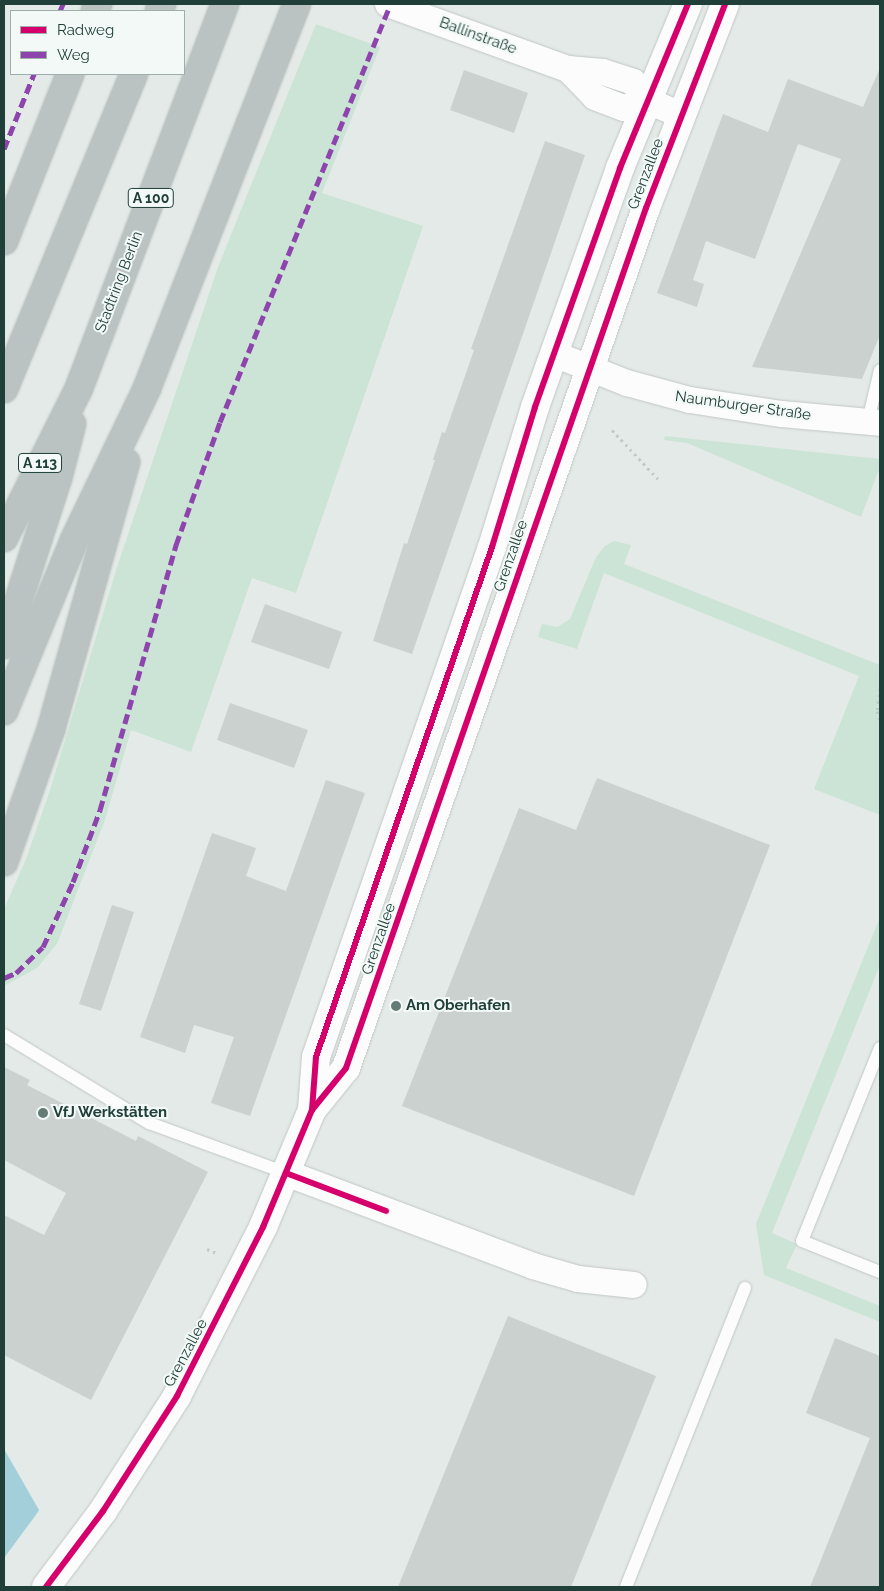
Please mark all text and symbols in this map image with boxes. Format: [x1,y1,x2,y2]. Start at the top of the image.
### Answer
legend [10,10,185,75]
street label: Ballinstraße [437,14,519,58]
text: Radweg [57,21,114,39]
text: Weg [57,46,90,64]
street label: Grenzallee [624,136,668,212]
road number: A 100 [127,187,175,210]
street label: Stadtring Berlin [91,229,147,335]
street label: Naumburger Straße [674,388,812,424]
road number: A 113 [18,452,62,474]
street label: Grenzallee [490,518,532,594]
street label: Grenzallee [358,901,400,977]
place label: Am Oberhafen [406,997,510,1015]
marker: Am Oberhafen [390,1000,402,1012]
place label: VfJ Werkstätten [53,1104,168,1122]
marker: VfJ Werkstätten [37,1107,49,1119]
street label: Grenzallee [161,1316,211,1390]

